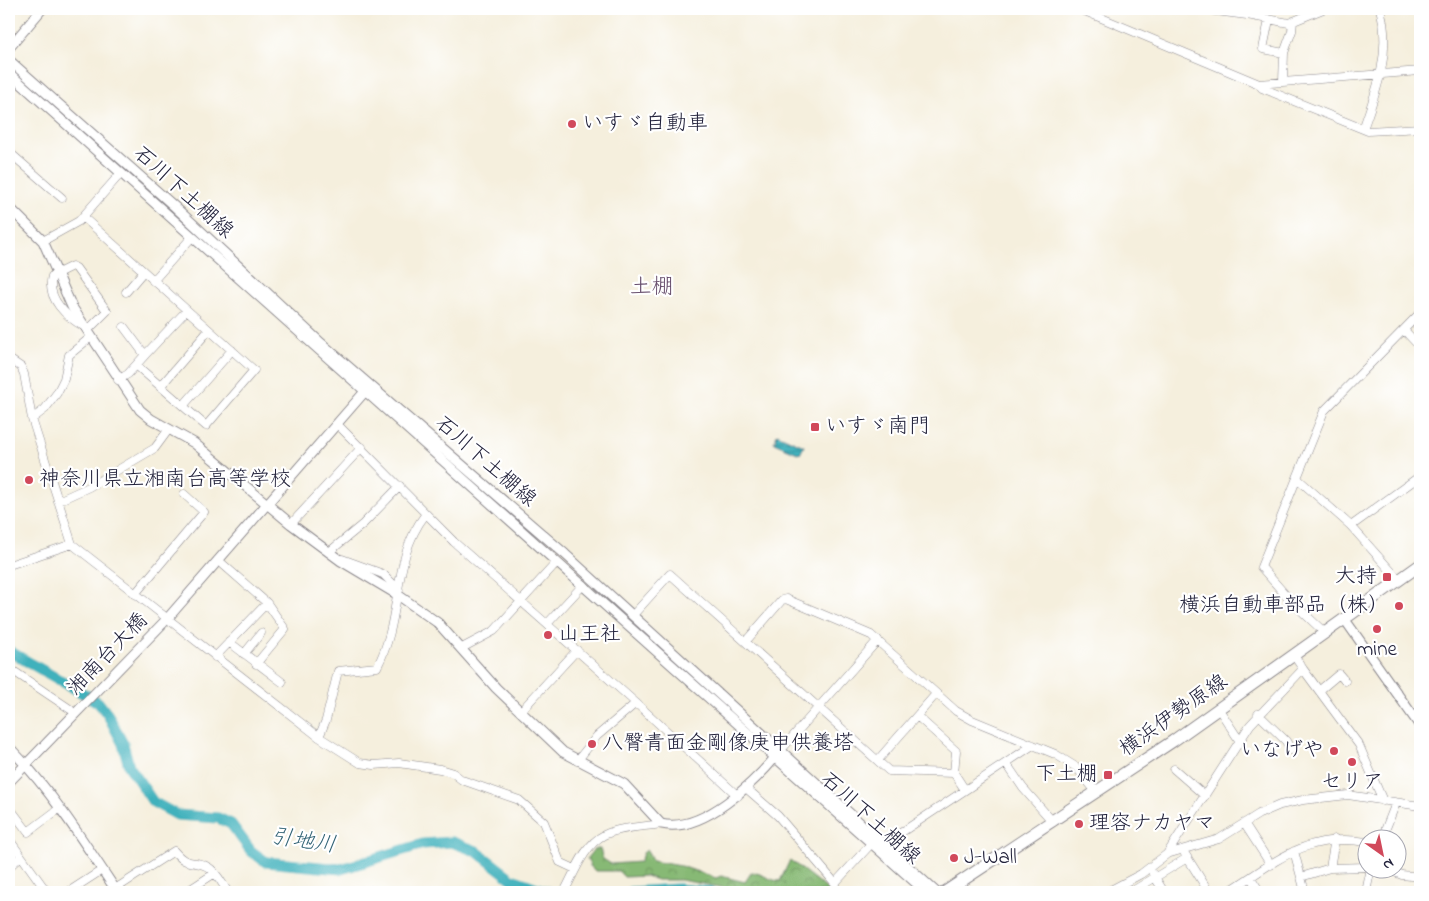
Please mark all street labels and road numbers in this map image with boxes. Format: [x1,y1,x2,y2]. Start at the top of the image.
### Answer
street label: 石川下土棚線 [126,140,240,246]
street label: 石川下土棚線 [428,409,542,515]
street label: 湘南台大橋 [61,607,155,703]
street label: 横浜伊勢原線 [1114,668,1234,764]
street label: 石川下土棚線 [813,766,927,872]

